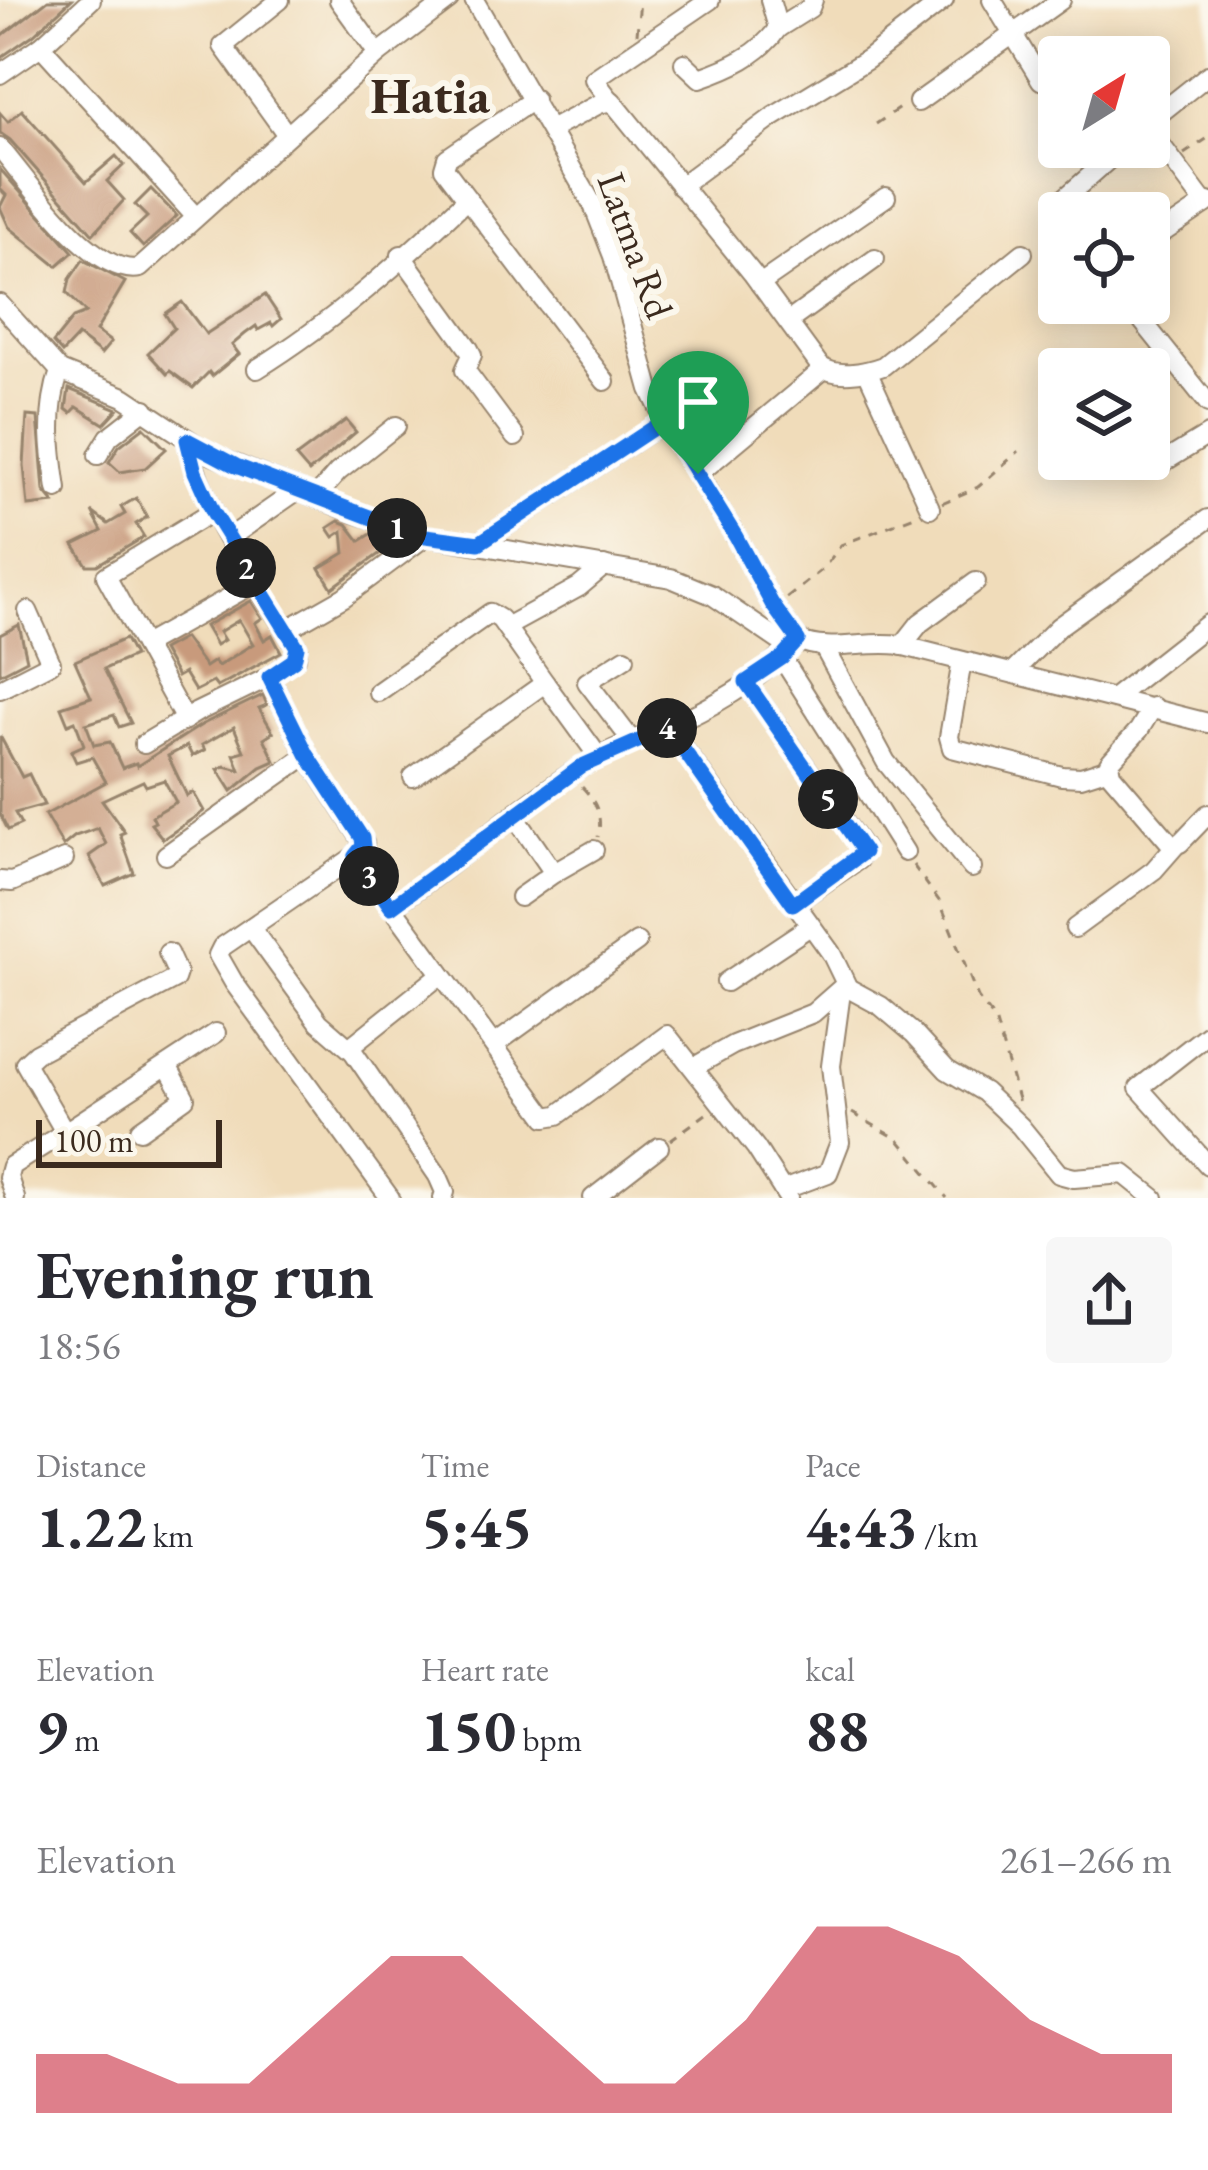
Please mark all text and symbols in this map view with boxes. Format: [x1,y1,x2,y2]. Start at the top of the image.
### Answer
north arrow [1038,36,1170,168]
map controls [1038,36,1170,480]
district label: Hatia [370,62,491,128]
street label: Latma Rd [586,165,686,325]
button: locate [1038,192,1170,324]
button: layers [1038,348,1170,480]
pin [647,351,749,474]
icon: arrive [665,369,731,435]
pin: 1 [367,498,427,558]
text: 1 [388,506,406,549]
pin: 2 [216,538,276,598]
text: 2 [237,546,255,589]
pin: 4 [637,698,697,758]
text: 4 [658,706,676,749]
pin: 5 [798,769,858,829]
text: 5 [819,777,837,820]
pin: 3 [339,846,399,906]
text: 3 [360,854,378,897]
scale bar [36,1114,222,1167]
text: 100 m [54,1119,134,1162]
text: Evening run [36,1232,374,1318]
button: share [1046,1237,1172,1363]
text: 18:56 [36,1320,121,1371]
text: Distance [36,1444,146,1487]
text: Time [421,1444,489,1487]
text: Pace [805,1444,861,1487]
text: 1.22 [36,1487,146,1565]
text: 5:45 [421,1487,533,1565]
text: 4:43 [805,1487,917,1565]
text: km [146,1514,194,1557]
text: /km [917,1514,978,1557]
text: Elevation [36,1648,155,1691]
text: Heart rate [421,1648,549,1691]
text: kcal [805,1648,855,1691]
text: 9 [36,1691,68,1769]
text: 150 [421,1691,516,1769]
text: 88 [805,1691,869,1769]
text: m [68,1718,100,1761]
text: bpm [516,1718,582,1761]
text: Elevation [36,1834,176,1885]
text: 261–266 m [1000,1834,1172,1885]

